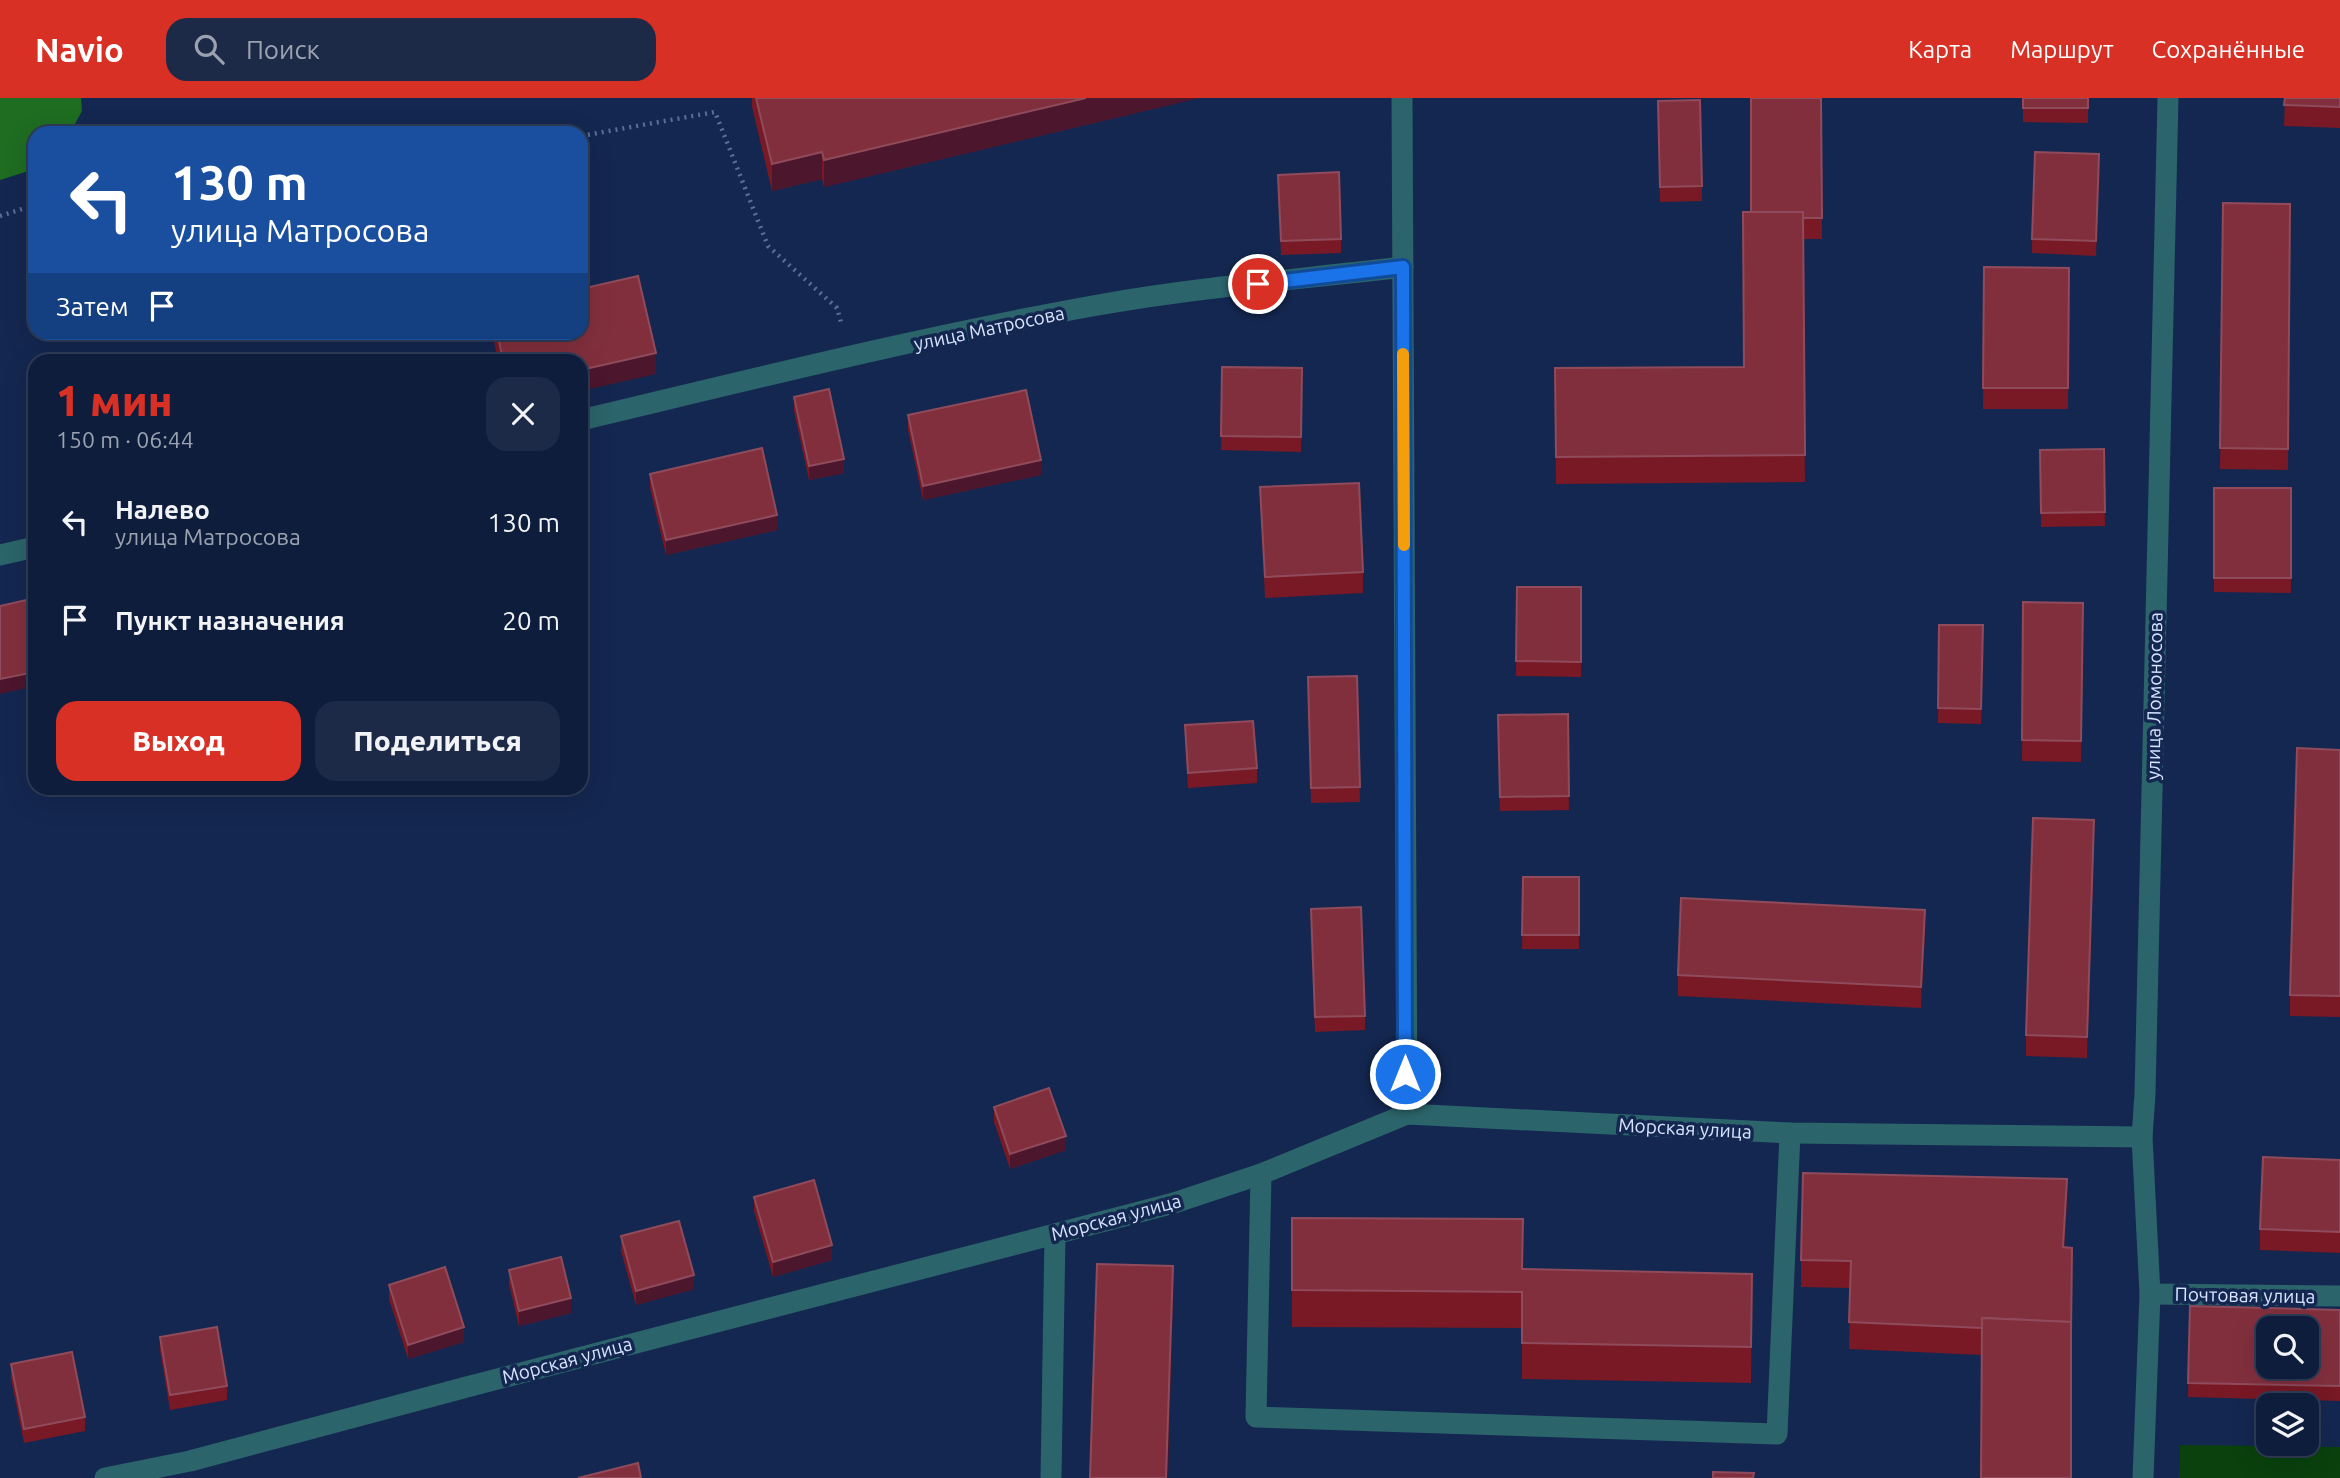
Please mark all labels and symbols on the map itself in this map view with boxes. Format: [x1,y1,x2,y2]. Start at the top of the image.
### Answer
pin [1228,254,1288,314]
street label: улица Матросова [912,301,1066,355]
street label: улица Ломоносова [2142,612,2166,780]
position arrow [1368,1037,1442,1111]
street label: Морская улица [1618,1114,1752,1142]
street label: Морская улица [1049,1189,1183,1245]
street label: Почтовая улица [2175,1283,2315,1307]
street label: Морская улица [500,1332,634,1388]

